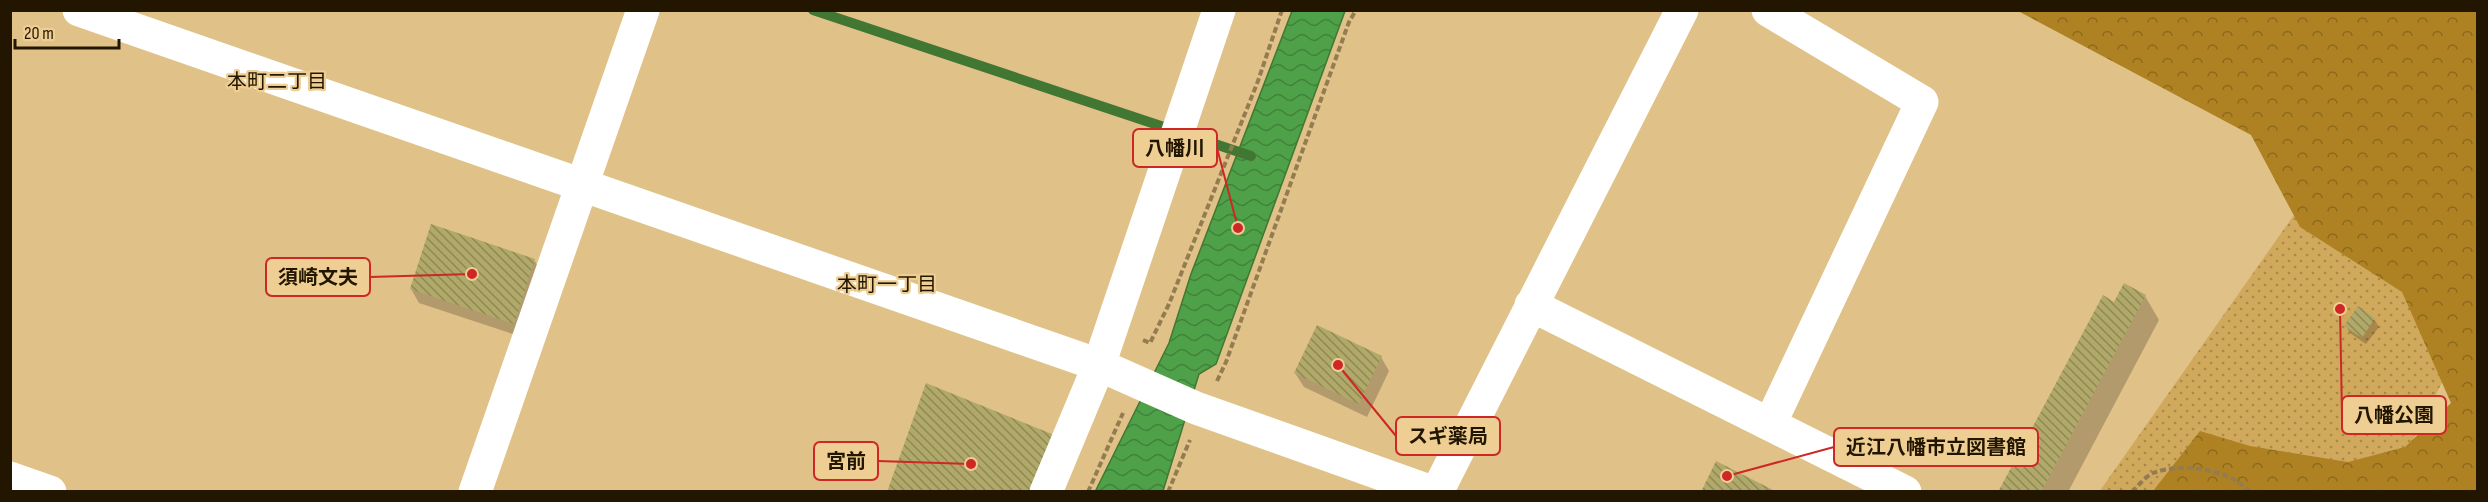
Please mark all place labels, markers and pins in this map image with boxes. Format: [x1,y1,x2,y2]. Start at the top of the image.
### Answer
callout: 八幡川 [1133,129,1217,167]
callout: 須崎文夫 [266,258,370,296]
callout: 八幡公園 [2342,396,2446,434]
callout: スギ薬局 [1396,417,1500,455]
callout: 近江八幡市立図書館 [1834,428,2038,466]
callout: 宮前 [814,442,878,480]

